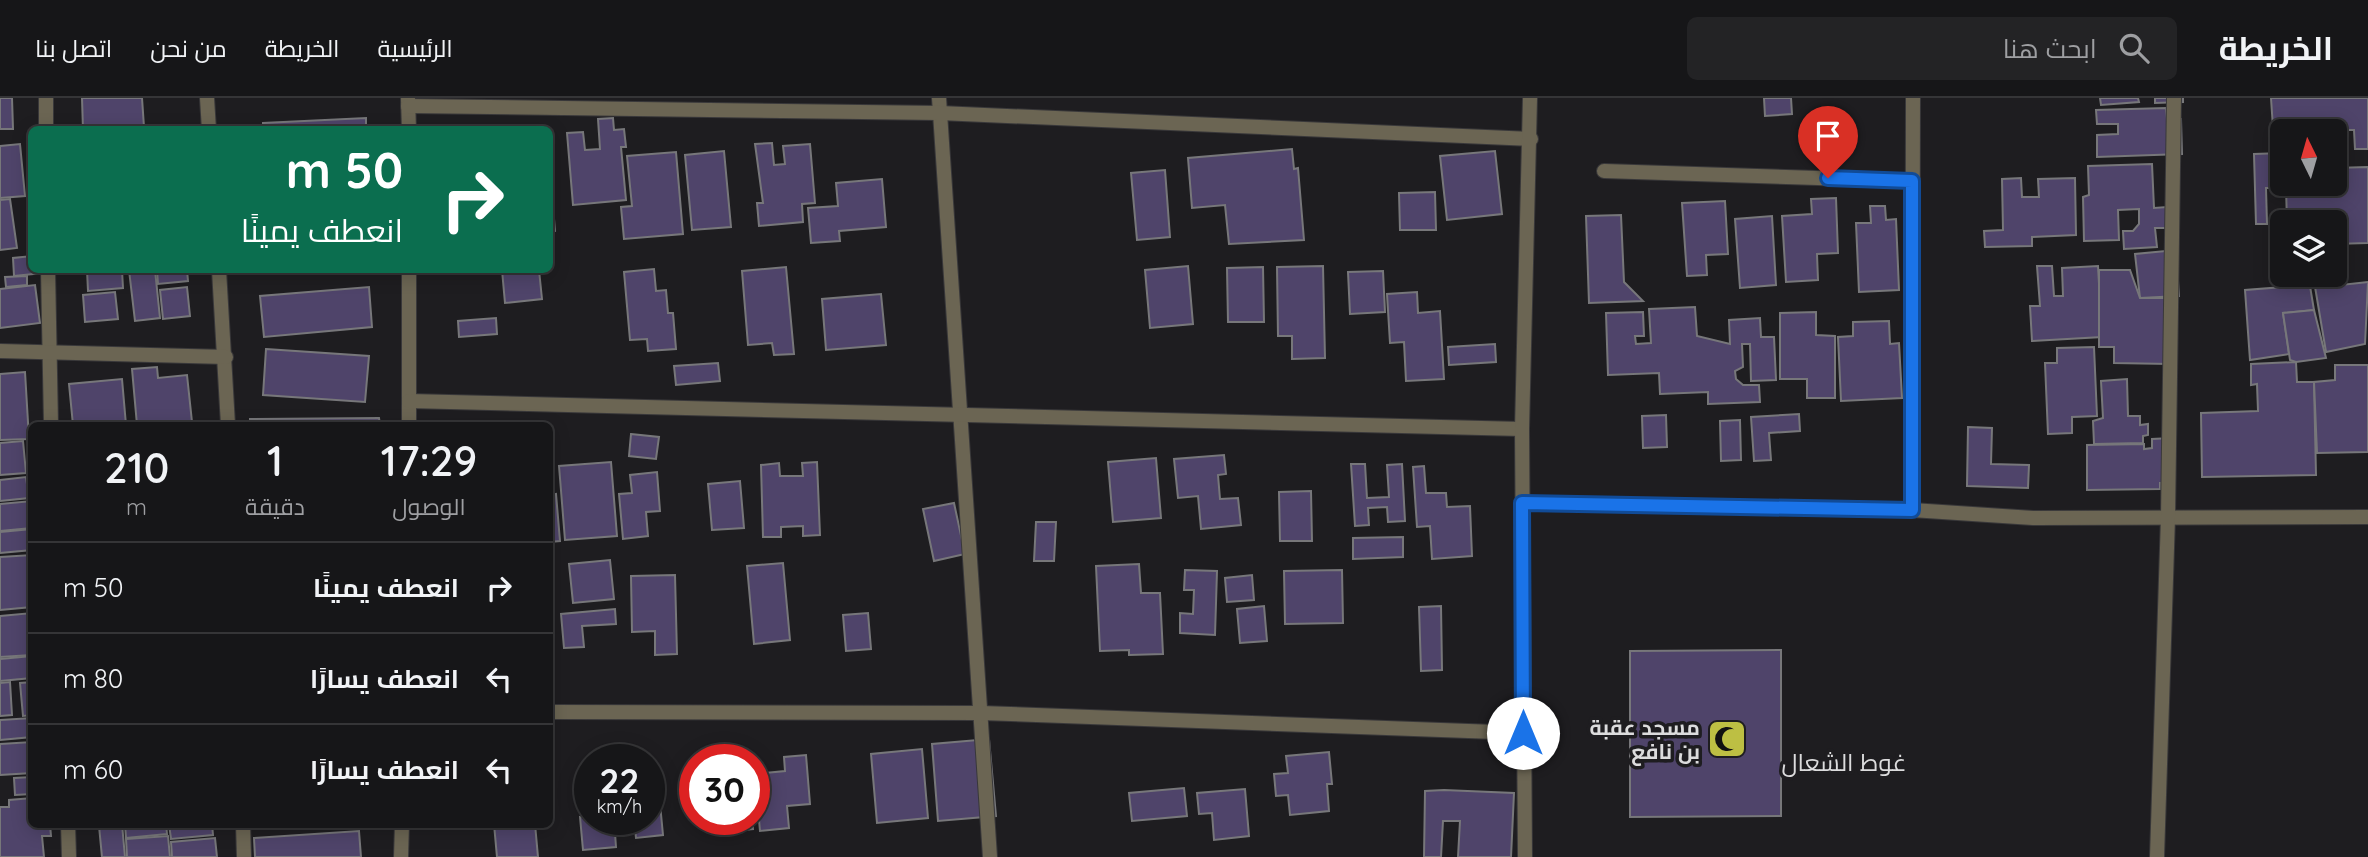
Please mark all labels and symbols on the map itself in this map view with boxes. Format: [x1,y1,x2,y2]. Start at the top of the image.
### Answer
pin [1798,106,1858,178]
north arrow [2270,119,2347,196]
position arrow [1486,696,1560,770]
place label: مسجد عقبة بن نافع [1589,714,1700,766]
mosque icon: مسجد عقبة بن نافع [1706,718,1748,760]
speed limit sign: 30 [679,744,770,835]
district label: غوط الشعال [1782,747,1907,777]

